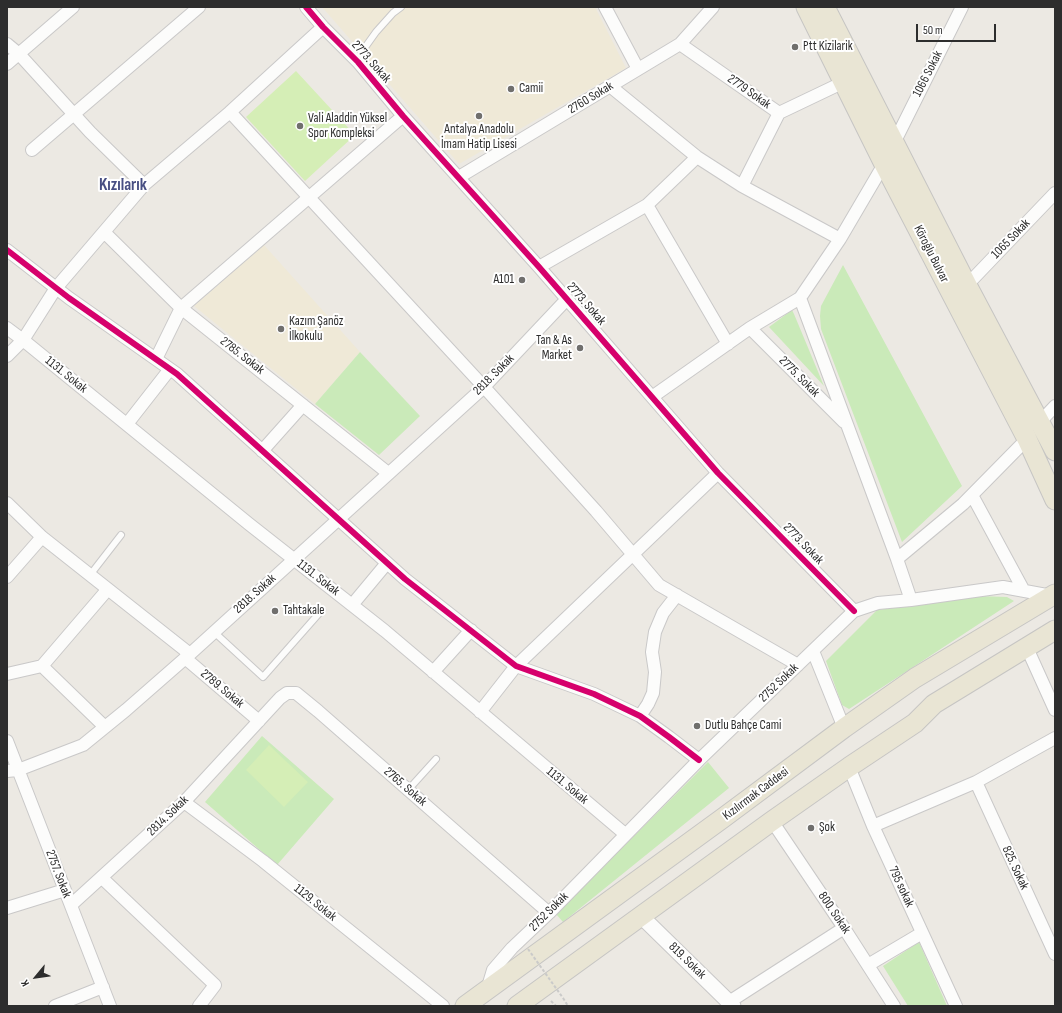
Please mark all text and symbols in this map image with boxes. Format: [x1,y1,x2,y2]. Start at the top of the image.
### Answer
scale bar [918,16,998,42]
text: 50 m [923,23,943,38]
street label: 2773. Sokak [348,38,394,86]
place label: Ptt Kizilarik [803,39,853,55]
marker: Ptt Kizilarik [790,42,800,52]
street label: 1066 Sokak [910,48,946,100]
street label: 2779 Sokak [724,71,774,113]
street label: 2760 Sokak [566,78,616,118]
place label: Camii [519,81,543,97]
marker: Camii [506,84,516,94]
place label: Vali Aladdin Yüksel Spor Kompleksi [308,111,387,142]
marker: Antalya Anadolu İmam Hatip Lisesi [474,111,484,121]
marker: Vali Aladdin Yüksel Spor Kompleksi [295,121,305,131]
place label: Antalya Anadolu İmam Hatip Lisesi [441,122,517,153]
district label: Kızılarık [99,176,147,196]
street label: 1065 Sokak [988,216,1034,262]
street label: Köroğlu Bulvar [910,223,952,285]
place label: A101 [494,272,514,288]
marker: A101 [517,275,527,285]
street label: 2773. Sokak [563,279,609,329]
place label: Kazım Şanöz İlkokulu [289,314,343,345]
marker: Kazım Şanöz İlkokulu [276,324,286,334]
place label: Tan & As Market [536,333,572,364]
street label: 2785. Sokak [217,334,267,378]
marker: Tan & As Market [575,343,585,353]
street label: 2818. Sokak [470,351,518,399]
street label: 1131. Sokak [42,353,90,397]
street label: 2775. Sokak [775,353,823,401]
street label: 2773. Sokak [779,520,827,568]
street label: 1131. Sokak [294,556,342,600]
street label: 2818. Sokak [231,571,279,617]
place label: Tahtakale [283,603,325,619]
marker: Tahtakale [270,606,280,616]
street label: 2752 Sokak [756,660,802,706]
street label: 2789. Sokak [197,666,247,712]
place label: Dutlu Bahçe Cami [705,718,781,734]
marker: Dutlu Bahçe Cami [692,721,702,731]
street label: 2765. Sokak [380,764,430,810]
street label: 1131. Sokak [543,764,591,808]
street label: Kızılırmak Caddesi [720,764,792,824]
street label: 2814. Sokak [144,793,192,839]
place label: Şok [819,820,835,836]
marker: Şok [806,823,816,833]
street label: 825. Sokak [998,843,1032,893]
street label: 2757. Sokak [42,848,74,900]
street label: 795 sokak [885,864,917,910]
street label: 1129. Sokak [290,881,340,925]
street label: 2752 Sokak [526,889,572,935]
street label: 800. Sokak [814,889,854,937]
street label: 819. Sokak [665,939,709,983]
north arrow [16,957,56,997]
text: K [18,978,32,989]

